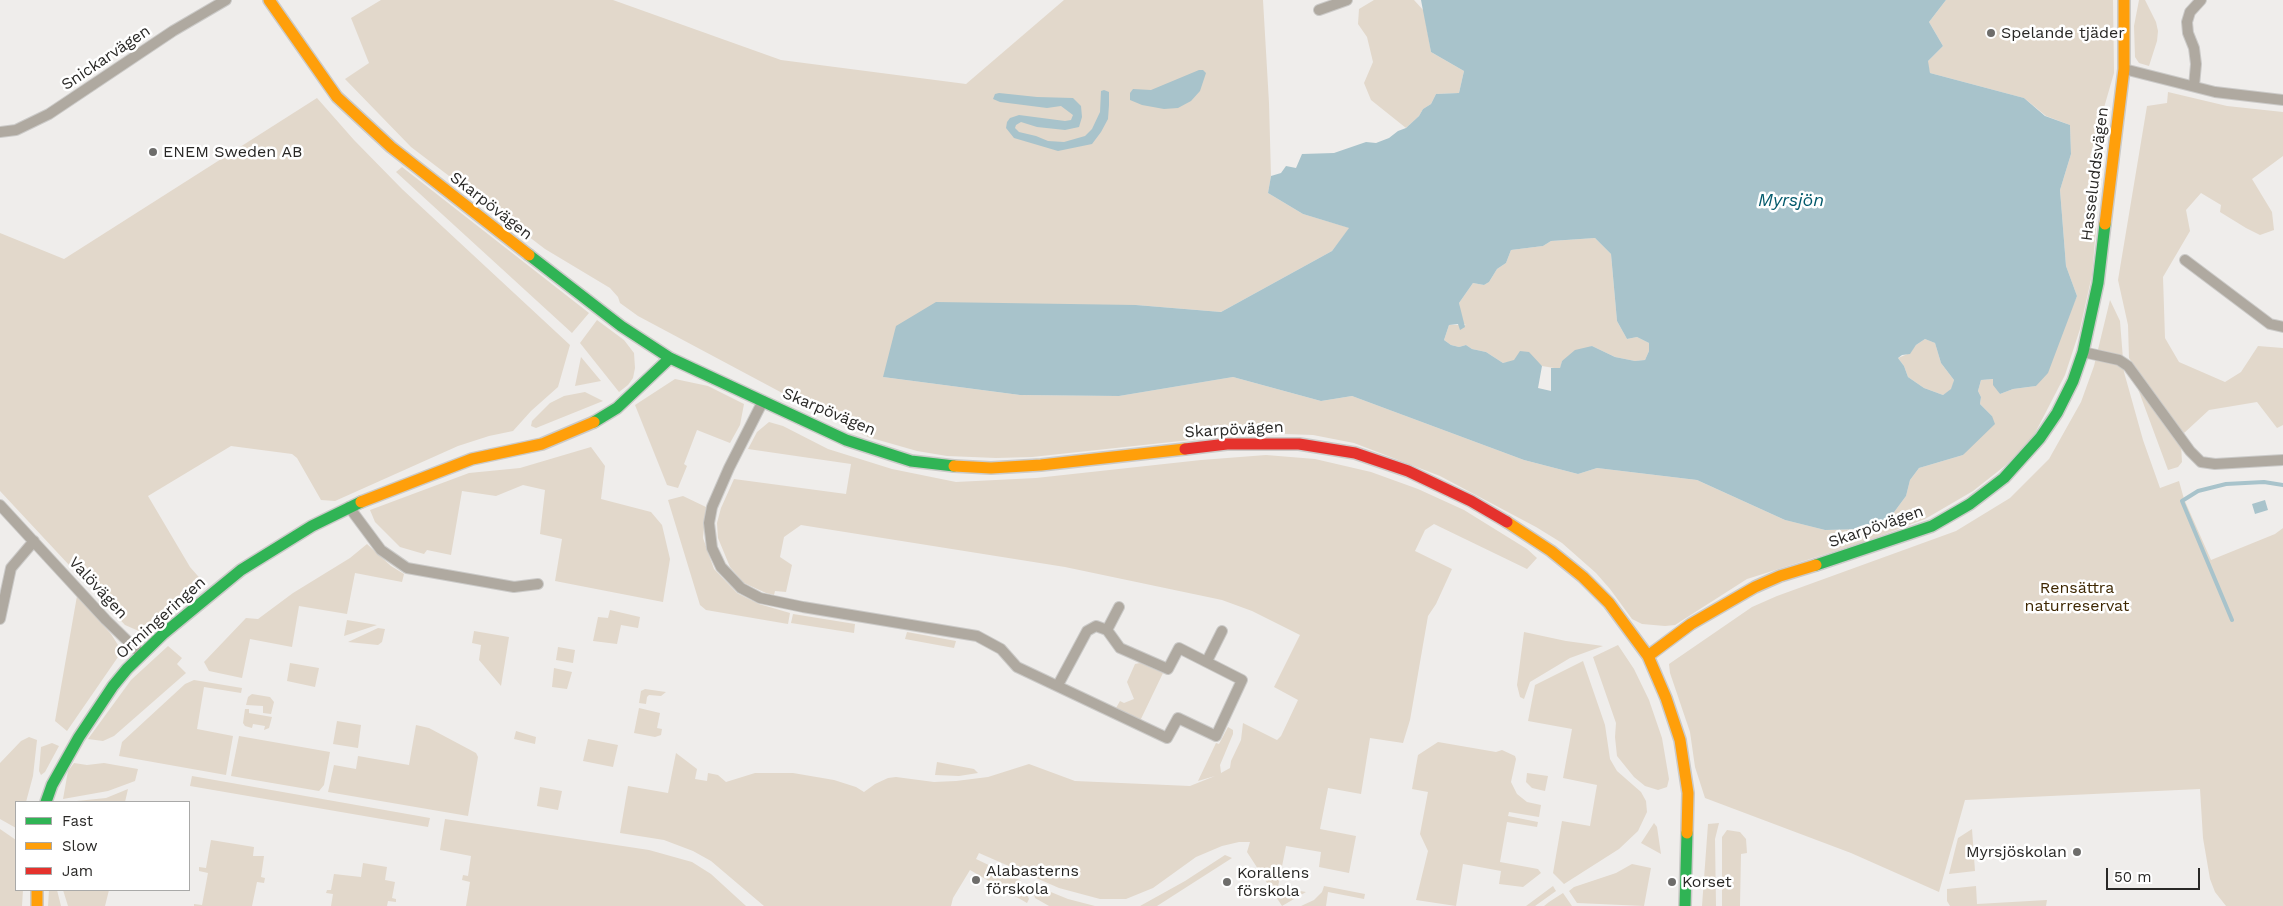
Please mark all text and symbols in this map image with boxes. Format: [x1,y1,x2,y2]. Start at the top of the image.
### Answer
street label: Snickarvägen [58,21,154,95]
place label: Spelande tjäder [2001,23,2125,43]
marker: Spelande tjäder [1985,27,1997,39]
street label: Hasseluddsvägen [2077,106,2113,242]
place label: ENEM Sweden AB [163,142,303,162]
marker: ENEM Sweden AB [147,146,159,158]
street label: Skarpövägen [446,168,536,244]
water label: Myrsjön [1758,190,1824,212]
street label: Skarpövägen [780,384,878,440]
street label: Skarpövägen [1184,418,1284,442]
street label: Skarpövägen [1826,502,1926,552]
street label: Valövägen [64,553,132,623]
street label: Ormingeringen [112,573,210,663]
park label: Rensättra naturreservat [2025,578,2129,616]
legend [15,801,190,891]
text: Fast [62,812,93,830]
text: Slow [62,837,98,855]
place label: Myrsjöskolan [1966,842,2067,862]
marker: Myrsjöskolan [2071,846,2083,858]
scale bar [2108,858,2202,890]
place label: Alabasterns förskola [986,861,1079,899]
text: Jam [62,862,93,880]
place label: Korallens förskola [1237,863,1309,901]
text: 50 m [2114,868,2151,886]
place label: Korset [1682,872,1732,892]
marker: Alabasterns förskola [970,874,982,886]
marker: Korallens förskola [1221,876,1233,888]
marker: Korset [1666,876,1678,888]

